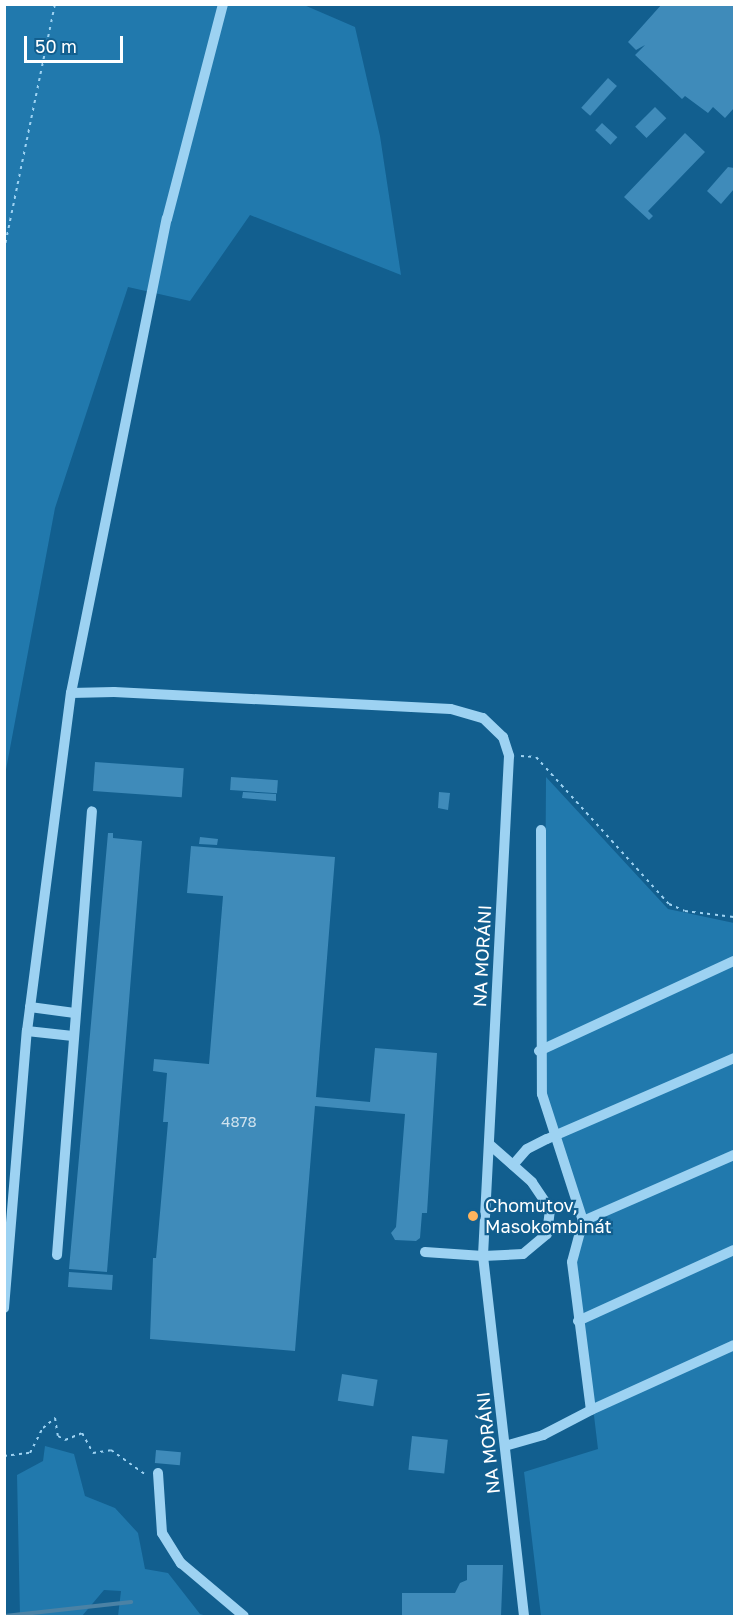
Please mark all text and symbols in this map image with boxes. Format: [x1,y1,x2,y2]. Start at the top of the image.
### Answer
scale bar [27,24,126,62]
text: 50 m [35,35,77,57]
street label: NA MORÁNI [469,904,495,1008]
house number: 4878 [221,1113,257,1131]
place label: Chomutov, Masokombinát [485,1195,612,1238]
marker: Chomutov, Masokombinát [466,1209,480,1223]
street label: NA MORÁNI [472,1391,504,1495]

